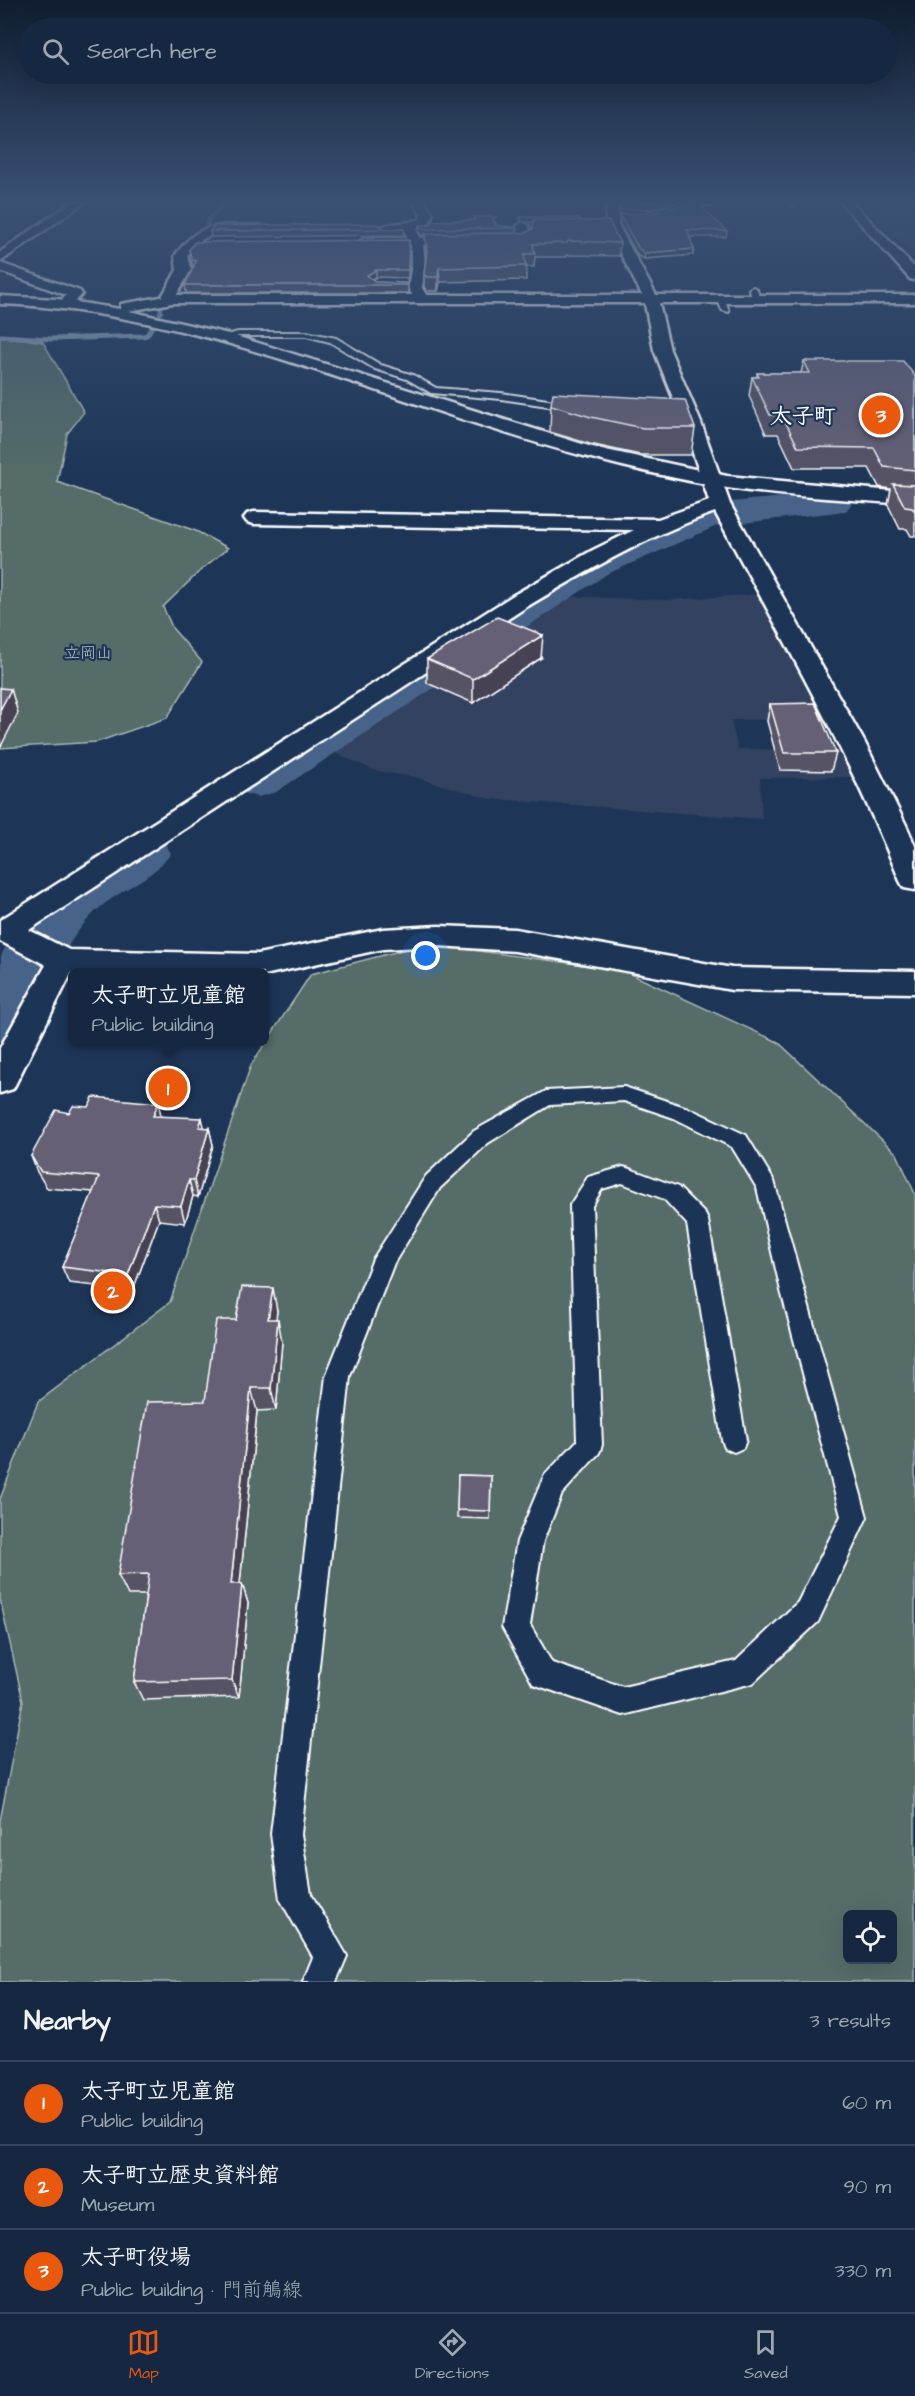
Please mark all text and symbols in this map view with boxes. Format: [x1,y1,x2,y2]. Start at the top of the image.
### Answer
search box [18,18,897,84]
icon: search [39,35,72,68]
text: Search here [87,36,217,67]
pin: 3 [862,392,900,438]
district label: 太子町 [770,401,836,432]
park label: 立岡山 [64,642,112,664]
your location [411,941,440,970]
popup [68,968,269,1046]
text: 太子町立児童館 [91,980,246,1011]
text: Public building [91,1011,214,1039]
pin: 1 [148,1066,188,1110]
pin: 2 [94,1268,132,1314]
map controls [843,1910,897,1964]
button: locate [843,1910,897,1964]
text: Nearby [24,2003,111,2039]
text: 3 results [809,2007,891,2035]
text: 太子町立児童館 [81,2076,235,2107]
text: 1 [42,2089,45,2117]
text: 60 m [842,2089,891,2117]
text: Public building [81,2107,203,2135]
text: 太子町立歴史資料館 [81,2160,279,2191]
text: 2 [38,2173,49,2201]
text: 90 m [843,2173,891,2201]
text: Museum [81,2191,154,2219]
text: 太子町役場 [81,2242,191,2273]
text: 3 [38,2257,49,2285]
text: 330 m [834,2257,891,2285]
text: Public building · 門前鵤線 [81,2276,302,2304]
tab: Map [127,2326,160,2384]
tab: Directions [415,2326,489,2384]
tab: Saved [744,2326,788,2384]

